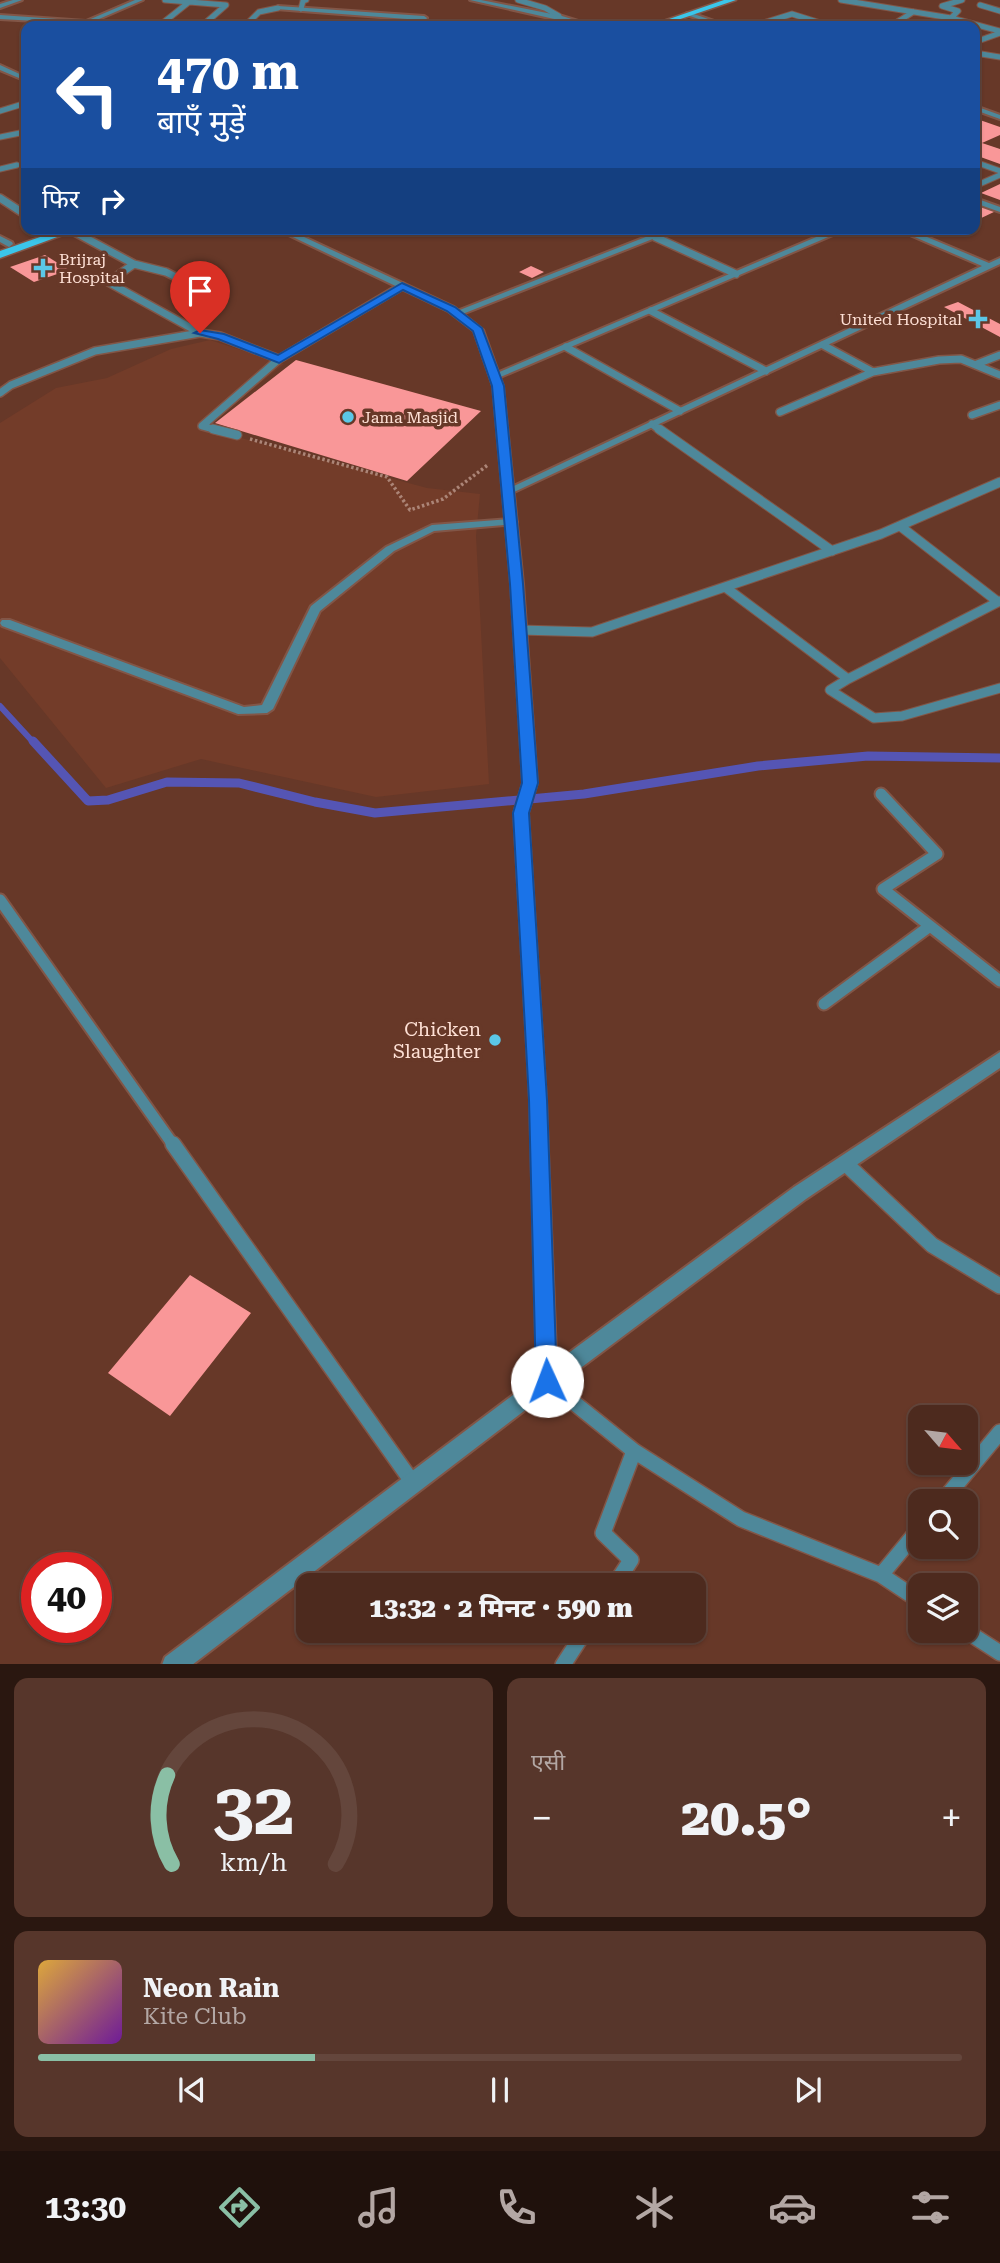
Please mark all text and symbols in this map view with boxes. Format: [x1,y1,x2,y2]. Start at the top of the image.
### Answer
text: 470 m [157,44,299,101]
icon: left [42,49,133,140]
text: बाएँ मुड़ें [157,103,246,141]
icon: right [93,182,131,220]
text: फिर [42,184,79,214]
place label: Brijraj Hospital [59,250,125,287]
marker: Brijraj Hospital [33,258,53,278]
pin [170,261,230,333]
icon: arrive [181,272,219,310]
marker: United Hospital [968,309,988,329]
place label: United Hospital [840,310,962,329]
place label: Jama Masjid [362,408,458,427]
marker: Jama Masjid [340,409,356,425]
place label: Chicken Slaughter [393,1018,481,1063]
marker: Chicken Slaughter [487,1032,503,1048]
position arrow [510,1344,584,1418]
north arrow [908,1405,978,1475]
map controls [908,1405,978,1643]
button: search [908,1489,978,1559]
speed limit sign: 40 [21,1552,112,1643]
button: layers [908,1573,978,1643]
text: 13:32 · 2 मिनट · 590 m [369,1593,633,1623]
text: एसी [531,1749,565,1776]
text: 32 [213,1767,294,1852]
text: 20.5° [681,1787,812,1848]
text: − [531,1796,552,1840]
text: + [941,1796,962,1840]
text: km/h [220,1847,287,1876]
text: Neon Rain [143,1973,279,2003]
text: Kite Club [143,2003,247,2030]
icon: previous [173,2071,211,2109]
icon: pause [481,2071,519,2109]
icon: next [789,2071,827,2109]
icon: directions [215,2183,264,2232]
icon: music [354,2183,403,2232]
icon: phone [492,2183,541,2232]
icon: climate [630,2183,679,2232]
icon: car [768,2183,817,2232]
icon: filters [906,2183,955,2232]
text: 13:30 [45,2188,126,2226]

